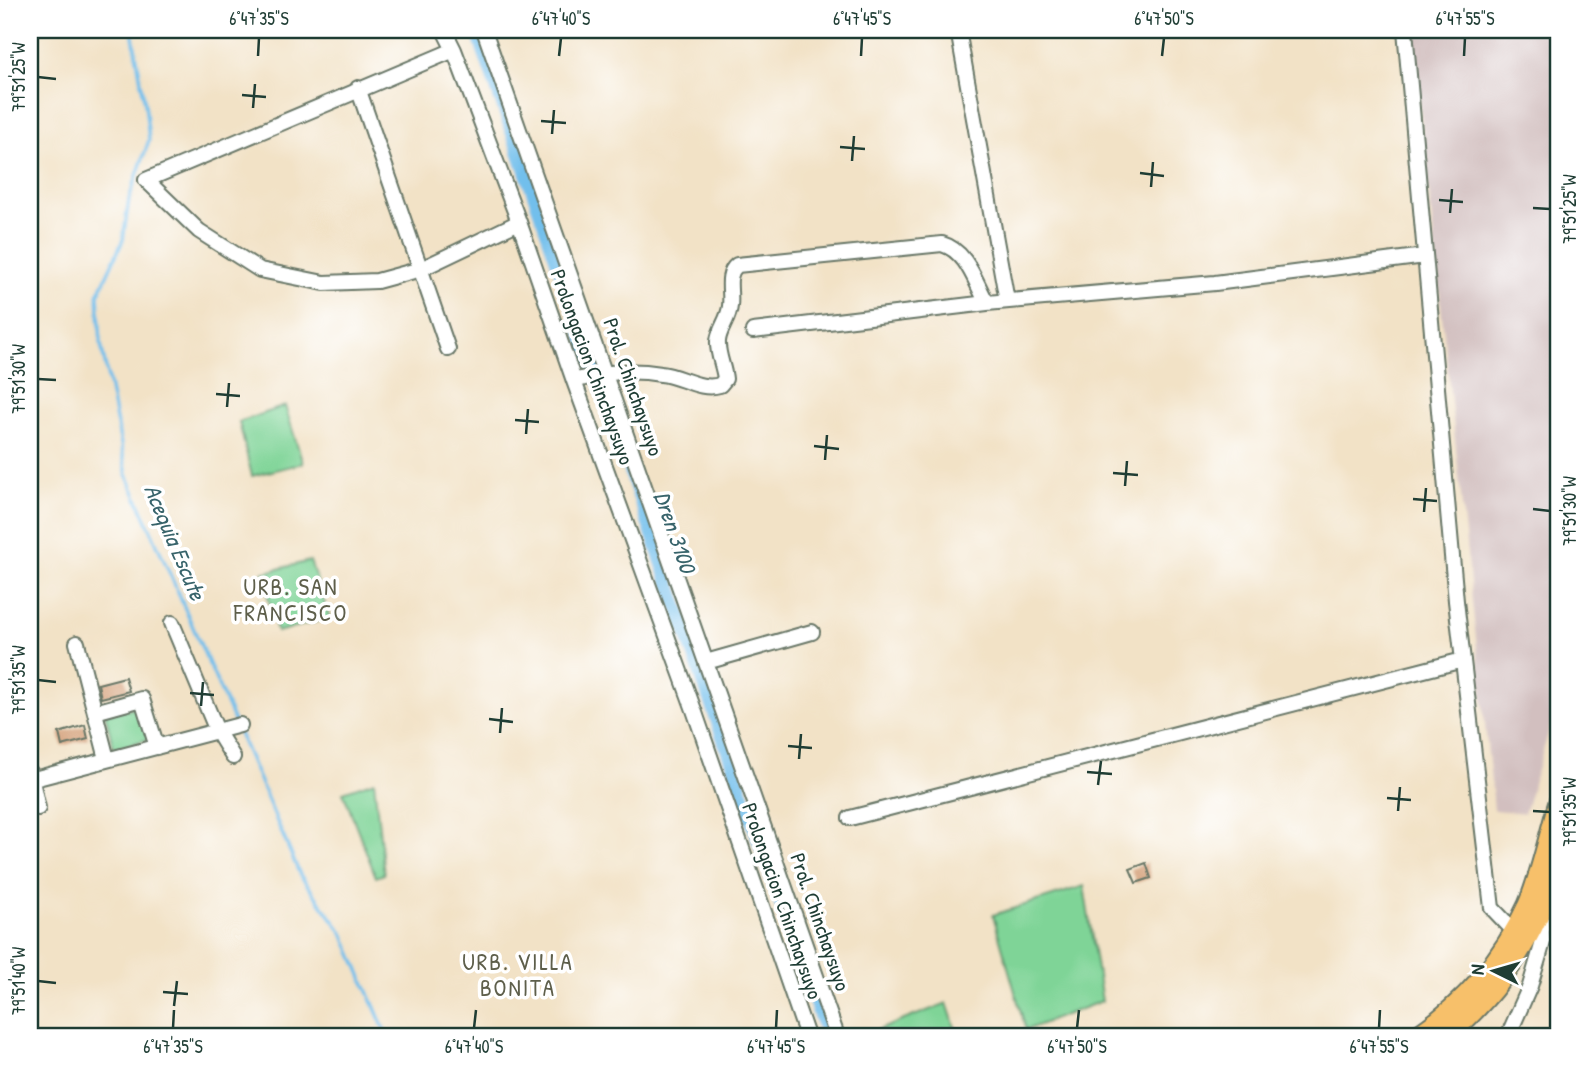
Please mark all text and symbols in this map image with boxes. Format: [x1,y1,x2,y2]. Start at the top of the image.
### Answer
text: 6°47'35"S [229,6,289,31]
text: 6°47'40"S [532,6,590,31]
text: 6°47'45"S [833,6,891,31]
text: 6°47'50"S [1134,6,1194,31]
text: 6°47'55"S [1436,6,1494,31]
text: 79°51'25"W [6,42,31,112]
text: 79°51'25"W [1557,174,1582,244]
street label: Prolongacion Chinchaysuyo [544,265,641,469]
street label: Prol. Chinchaysuyo [596,314,671,460]
text: 79°51'30"W [6,344,31,414]
text: 79°51'30"W [1557,476,1582,546]
water label: Acequia Escute [136,479,214,606]
water label: Dren 3100 [647,487,705,579]
district label: URB. SAN FRANCISCO [233,571,348,628]
text: 79°51'35"W [6,645,31,715]
text: 79°51'35"W [1557,777,1582,847]
street label: Prolongacion Chinchaysuyo [735,799,830,1003]
street label: Prol. Chinchaysuyo [783,849,858,995]
north arrow [1460,936,1530,1006]
district label: URB. VILLA BONITA [462,946,574,1003]
text: 79°51'40"W [6,947,31,1015]
text: N [1464,963,1490,976]
text: 6°47'35"S [143,1034,203,1059]
text: 6°47'40"S [445,1034,503,1059]
text: 6°47'45"S [747,1034,805,1059]
text: 6°47'50"S [1047,1034,1107,1059]
text: 6°47'55"S [1350,1034,1408,1059]

